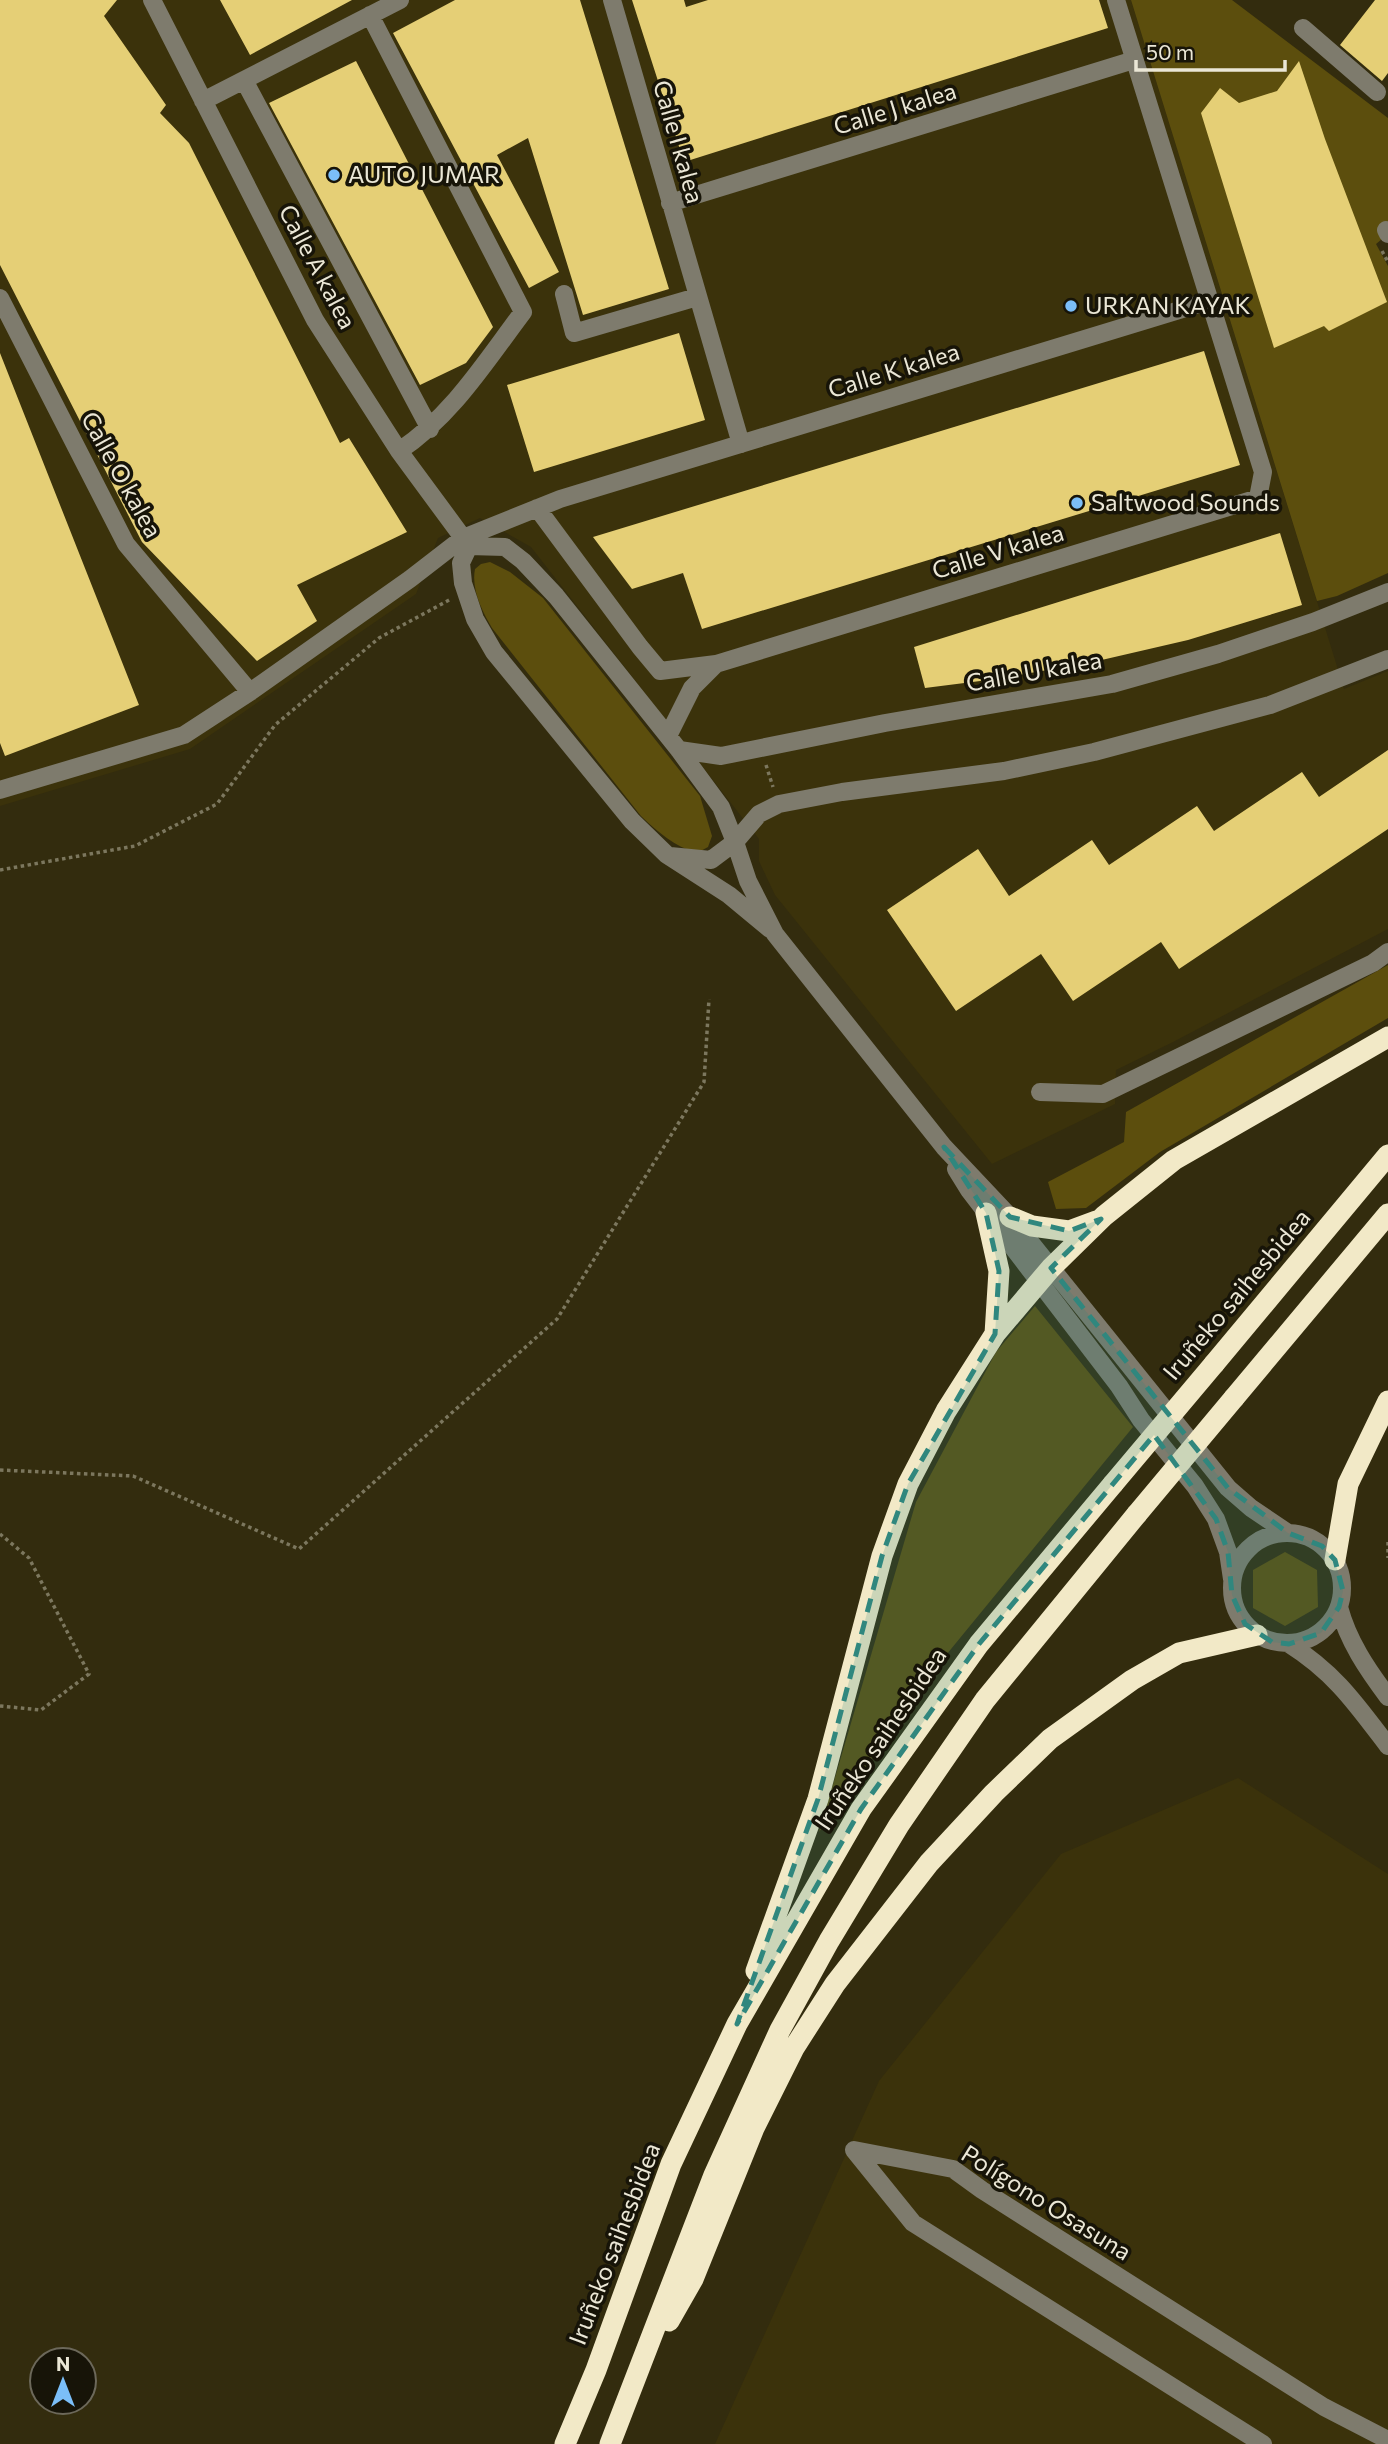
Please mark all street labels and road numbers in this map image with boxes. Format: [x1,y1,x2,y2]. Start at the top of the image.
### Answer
street label: Calle J kalea [830,75,959,140]
street label: Calle I kalea [648,77,711,206]
street label: Calle A kalea [273,199,363,333]
street label: Calle K kalea [824,336,963,403]
street label: Calle O kalea [76,406,169,542]
street label: Calle V kalea [928,517,1067,584]
street label: Calle U kalea [964,644,1104,697]
street label: Iruñeko saihesbidea [1156,1203,1316,1385]
street label: Iruñeko saihesbidea [808,1641,952,1835]
street label: Iruñeko saihesbidea [562,2138,665,2349]
street label: Polígono Osasuna [957,2138,1137,2266]

